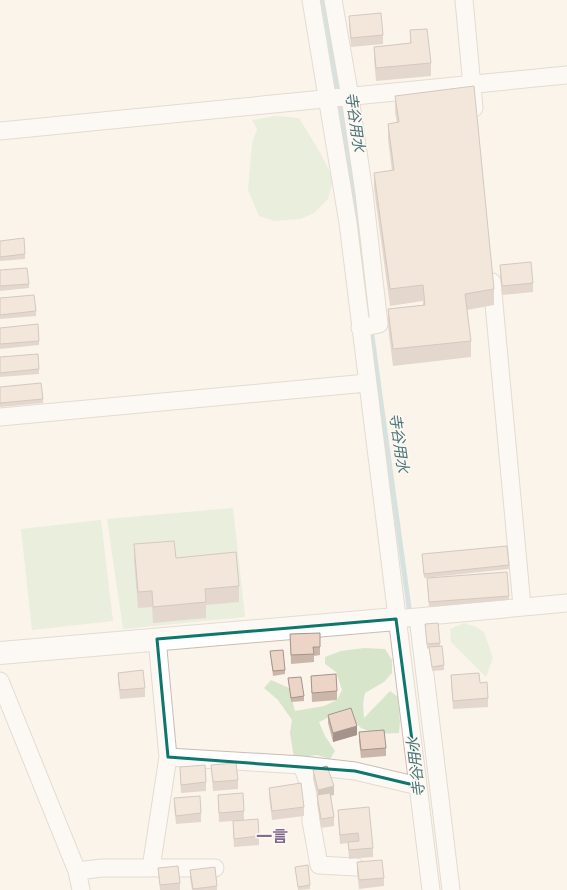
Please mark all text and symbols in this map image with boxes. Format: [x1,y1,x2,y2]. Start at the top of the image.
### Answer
water label: 寺谷用水 [340,91,370,155]
water label: 寺谷用水 [384,412,414,476]
water label: 寺谷用水 [401,734,431,798]
district label: 一言 [256,825,288,848]

